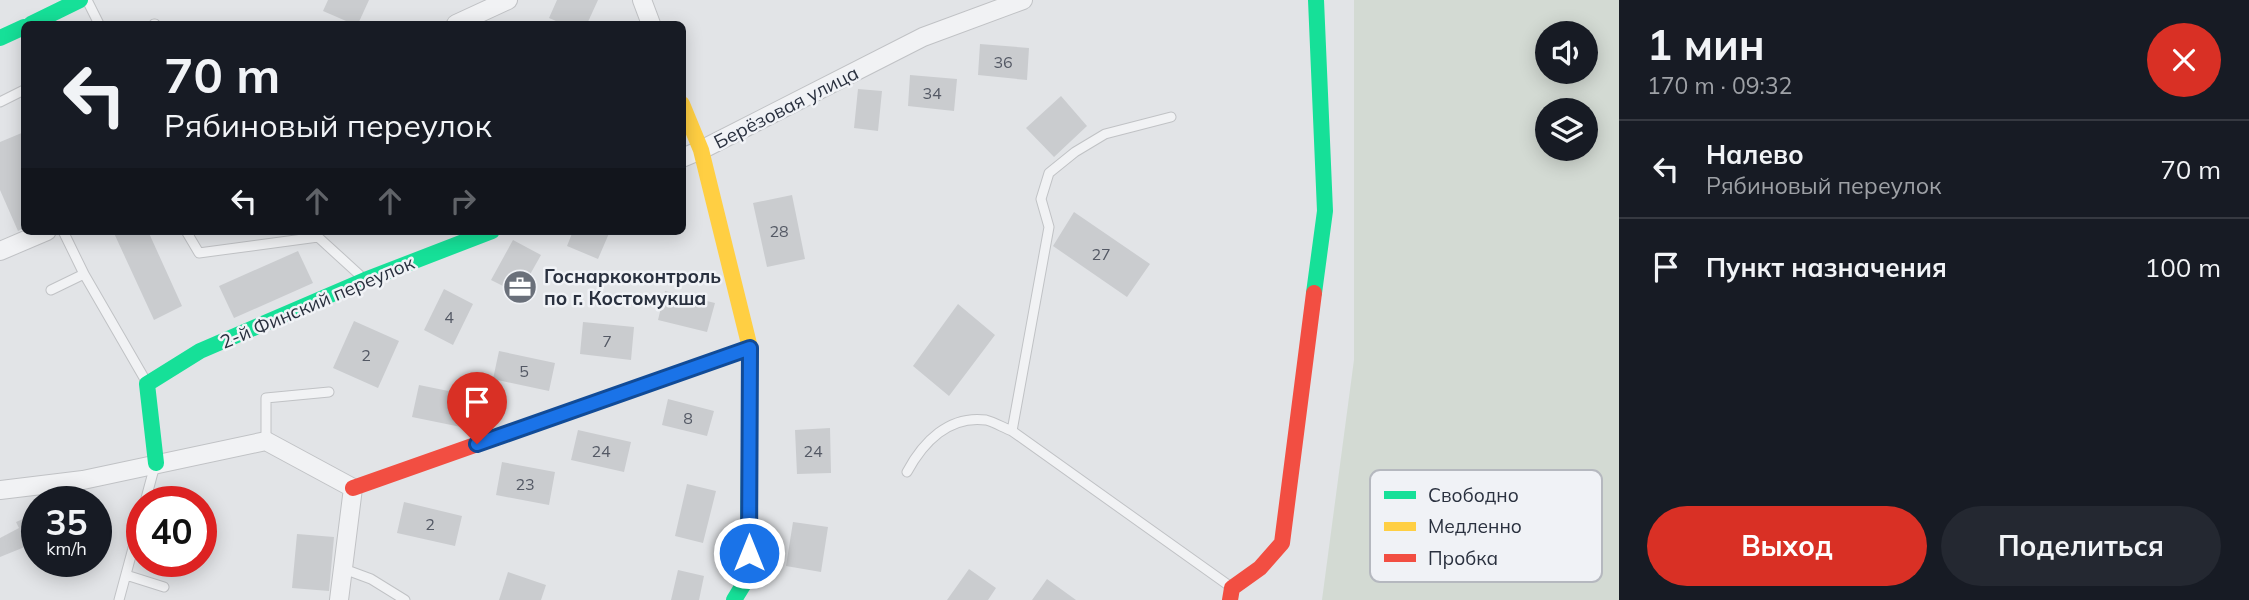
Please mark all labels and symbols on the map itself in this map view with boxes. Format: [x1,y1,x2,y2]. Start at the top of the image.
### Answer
house number: 36 [993,52,1013,72]
street label: Берёзовая улица [710,60,862,154]
house number: 34 [922,83,942,103]
house number: 28 [769,221,789,241]
house number: 27 [1091,244,1111,264]
street label: 2-й Финский переулок [216,250,418,354]
place label: Госнаркоконтроль по г. Костомукша [544,264,721,310]
office icon: Госнаркоконтроль по г. Костомукша [501,268,539,306]
house number: 4 [444,307,454,327]
house number: 7 [602,331,612,351]
house number: 2 [361,345,371,365]
house number: 5 [519,361,529,381]
pin [447,372,507,444]
house number: 8 [683,408,693,428]
house number: 24 [591,441,611,461]
house number: 24 [803,441,823,461]
legend [1370,470,1602,582]
house number: 23 [515,474,535,494]
text: Свободно [1428,483,1519,507]
speed limit sign: 40 [126,486,217,577]
house number: 2 [425,514,435,534]
text: Медленно [1428,514,1522,538]
position arrow [712,516,786,590]
text: Пробка [1428,546,1498,570]

